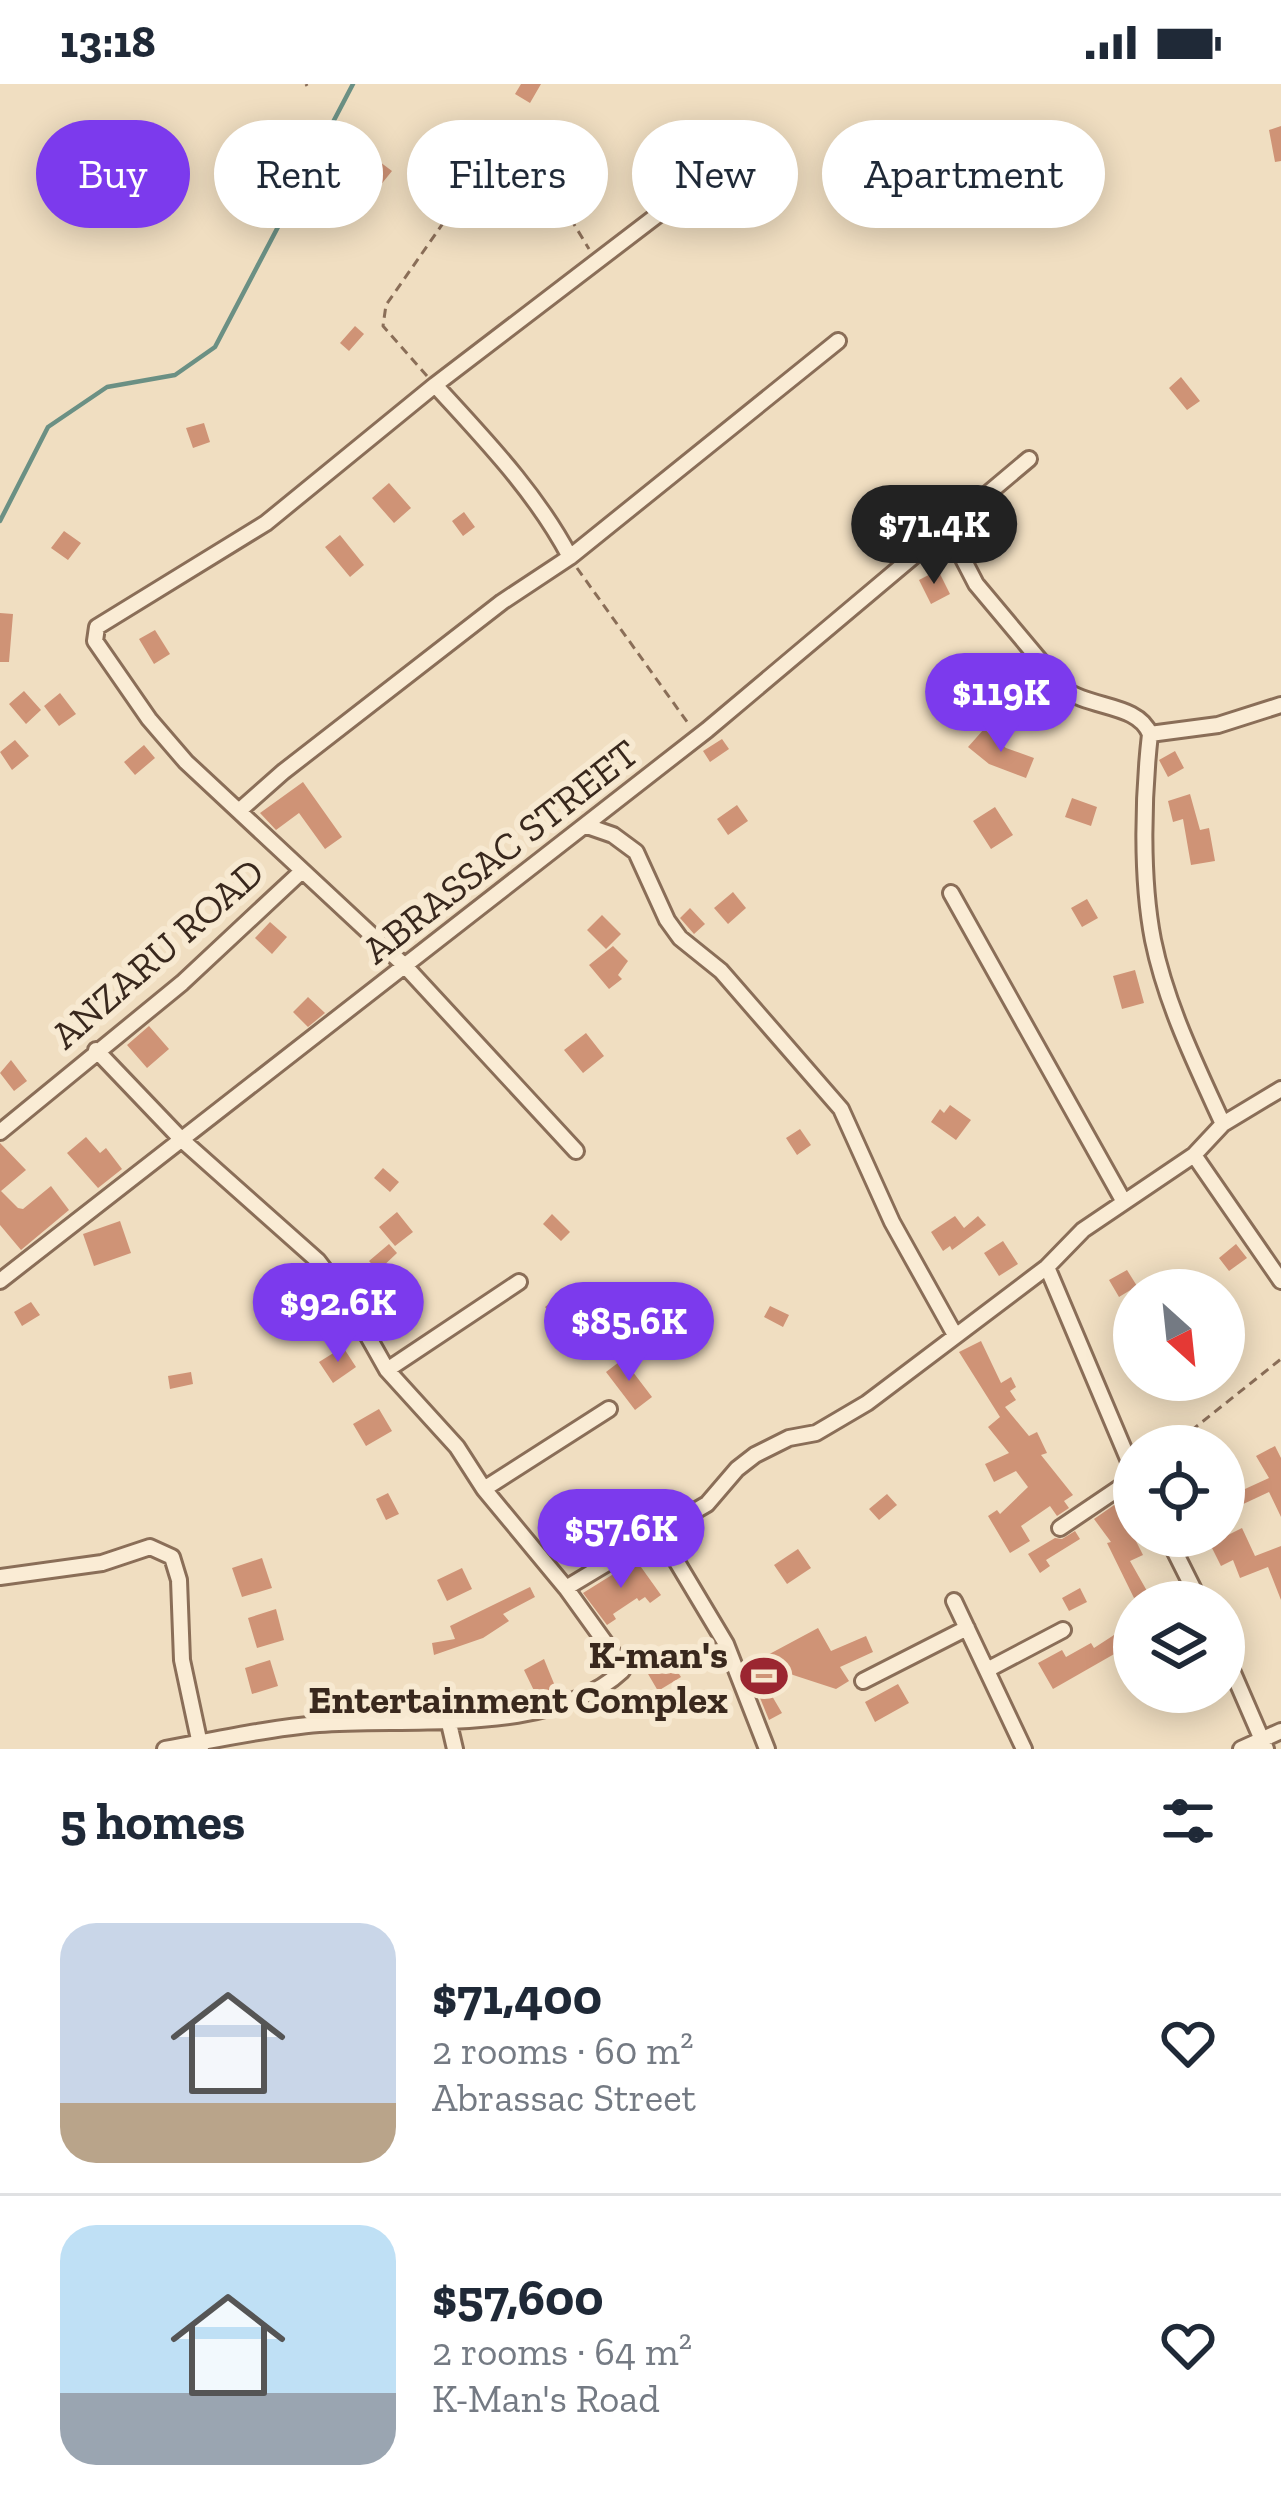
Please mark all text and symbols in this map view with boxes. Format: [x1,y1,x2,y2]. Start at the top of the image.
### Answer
text: 13:18 [60,15,156,69]
chip: Buy [36,120,190,228]
chip: Rent [214,120,383,228]
chip: Filters [407,120,608,228]
chip: New [632,120,798,228]
chip: Apartment [822,120,1105,228]
pin: $71.4K [836,485,1032,587]
text: $71.4K [878,500,990,547]
pin: $119K [917,653,1085,755]
text: $119K [952,668,1050,715]
street label: ABRASSAC STREET [353,729,647,973]
street label: ANZARU ROAD [42,848,273,1058]
pin: $92.6K [240,1263,436,1365]
north arrow [1113,1269,1245,1401]
map controls [1113,1269,1245,1713]
text: $92.6K [280,1278,396,1325]
pin: $85.6K [531,1282,727,1384]
text: $85.6K [571,1297,687,1344]
button: locate [1113,1425,1245,1557]
pin: $57.6K [523,1489,719,1591]
text: $57.6K [565,1504,677,1551]
button: layers [1113,1581,1245,1713]
place label: K-man's Entertainment Complex [308,1631,728,1723]
sports icon: K-man's Entertainment Complex [739,1651,789,1701]
icon: filters [1155,1788,1221,1854]
text: 5 homes [60,1791,245,1852]
text: $71,400 [432,1966,602,2027]
icon: home [156,1971,300,2115]
icon: heart [1155,2010,1221,2076]
text: 2 rooms · 60 m² [432,2027,694,2074]
text: Abrassac Street [432,2074,696,2121]
text: $57,600 [432,2267,604,2328]
icon: home [156,2273,300,2417]
icon: heart [1155,2312,1221,2378]
text: 2 rooms · 64 m² [432,2328,692,2375]
text: K-Man's Road [432,2375,660,2422]

